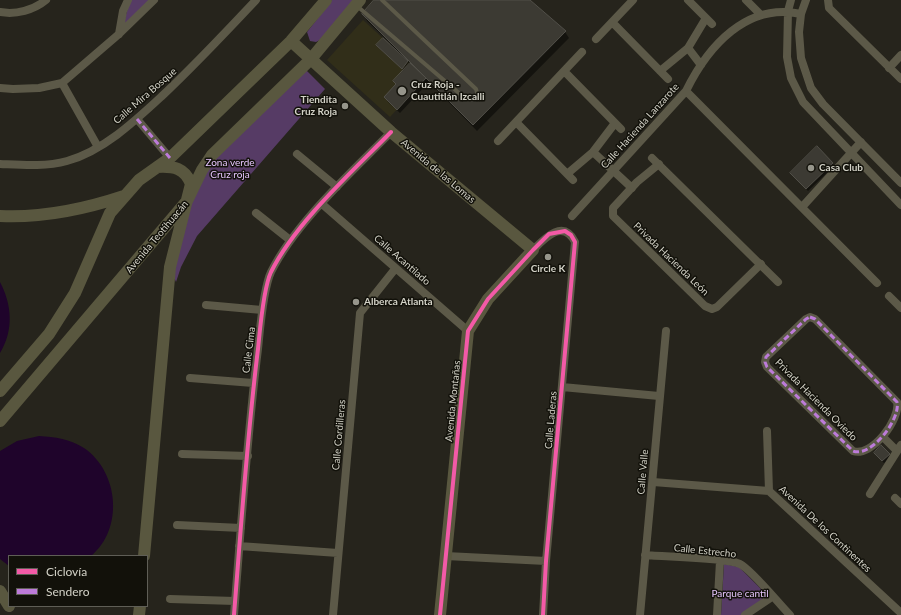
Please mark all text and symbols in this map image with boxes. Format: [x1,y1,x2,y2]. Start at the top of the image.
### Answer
street label: Calle Mira Bosque [111,65,179,127]
place label: Cruz Roja - Cuautitlán Izcalli [411,79,484,102]
street label: Calle Hacienda Lanzarote [598,81,682,171]
marker: Cruz Roja - Cuautitlán Izcalli [396,85,408,97]
place label: Tiendita Cruz Roja [295,94,337,118]
marker: Tiendita Cruz Roja [340,101,350,111]
street label: Avenida de las Lomas [398,136,478,206]
park label: Zona verde Cruz roja [205,157,255,180]
place label: Casa Club [819,162,863,174]
marker: Casa Club [806,163,816,173]
street label: Avenida Teotihuacán [123,198,191,276]
street label: Privada Hacienda León [631,220,711,298]
street label: Calle Acantilado [371,232,433,288]
marker: Circle K [543,252,553,262]
place label: Circle K [531,263,565,275]
place label: Alberca Atlanta [364,296,433,308]
marker: Alberca Atlanta [351,297,361,307]
street label: Calle Cima [240,326,258,374]
street label: Privada Hacienda Oviedo [773,357,859,443]
street label: Avenida Montañas [443,360,463,442]
street label: Calle Laderas [542,391,560,449]
street label: Calle Cordilleras [330,399,348,471]
street label: Calle Valle [635,449,651,495]
street label: Avenida De los Continentes [776,483,874,575]
street label: Calle Estrecho [673,542,737,560]
legend [8,555,148,607]
text: Ciclovía [46,564,87,579]
text: Sendero [46,584,90,599]
park label: Parque cantil [711,588,769,600]

